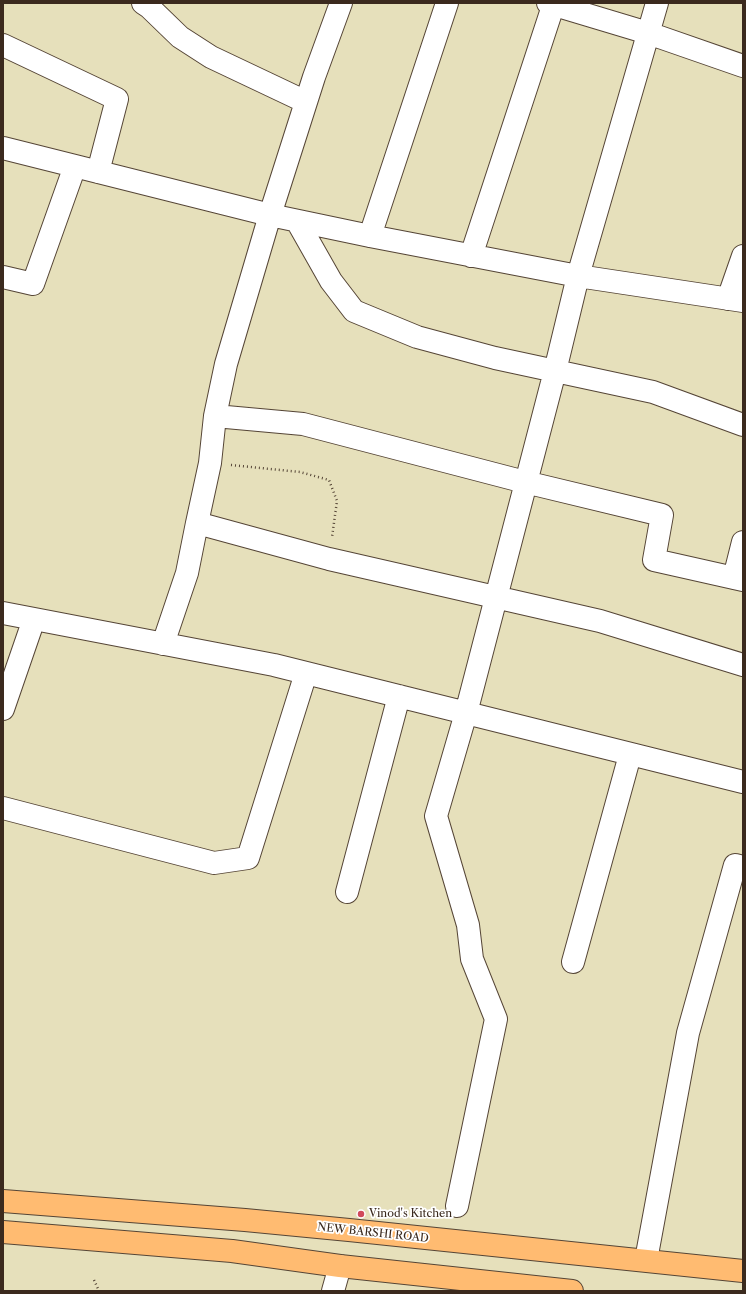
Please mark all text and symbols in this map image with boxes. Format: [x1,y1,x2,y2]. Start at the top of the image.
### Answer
place label: Vinod's Kitchen [369,1207,452,1221]
marker: Vinod's Kitchen [356,1209,366,1219]
street label: NEW BARSHI ROAD [317,1221,429,1245]

